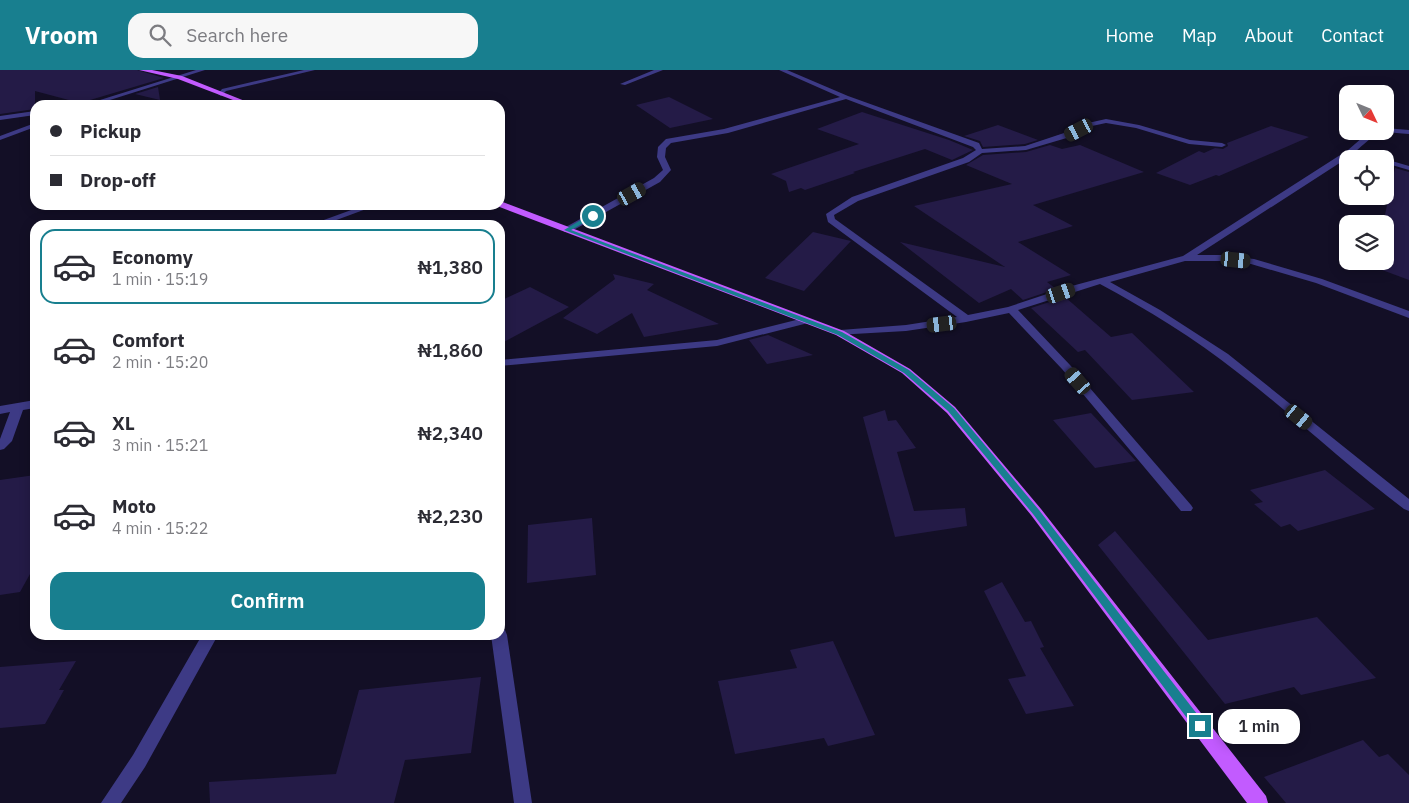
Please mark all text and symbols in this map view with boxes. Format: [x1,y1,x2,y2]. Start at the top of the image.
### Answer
search box [128,13,478,58]
text: Vroom [25,19,98,51]
icon: search [146,21,174,49]
text: Search here [186,23,288,47]
text: Home [1106,24,1154,47]
text: Map [1182,24,1217,47]
text: About [1245,24,1293,47]
text: Contact [1321,24,1384,47]
north arrow [1339,85,1394,140]
map controls [1339,85,1394,270]
car [1062,117,1095,143]
text: Pickup [80,119,141,143]
button: locate [1339,150,1394,205]
text: Drop-off [80,168,156,192]
car [615,180,648,208]
route start [582,205,604,227]
button: layers [1339,215,1394,270]
icon: car [52,244,97,289]
text: Economy [112,245,193,269]
car [1220,251,1251,269]
text: ₦1,380 [417,255,483,279]
text: 1 min · 15:19 [112,269,208,289]
car [1044,281,1077,305]
car [926,315,957,333]
icon: car [52,327,97,372]
text: Comfort [112,328,185,352]
text: ₦1,860 [417,338,483,362]
text: 2 min · 15:20 [112,352,208,372]
car [1062,365,1093,397]
car [1282,402,1315,432]
icon: car [52,410,97,455]
text: XL [112,411,135,435]
text: ₦2,340 [417,421,483,445]
text: 3 min · 15:21 [112,435,208,455]
icon: car [52,493,97,538]
text: Moto [112,494,156,518]
text: ₦2,230 [417,504,483,528]
text: 4 min · 15:22 [112,518,208,538]
button: Confirm [50,572,485,630]
callout: 1 min [1218,708,1300,744]
route end [1189,715,1211,737]
text: 1 min [1238,716,1280,736]

